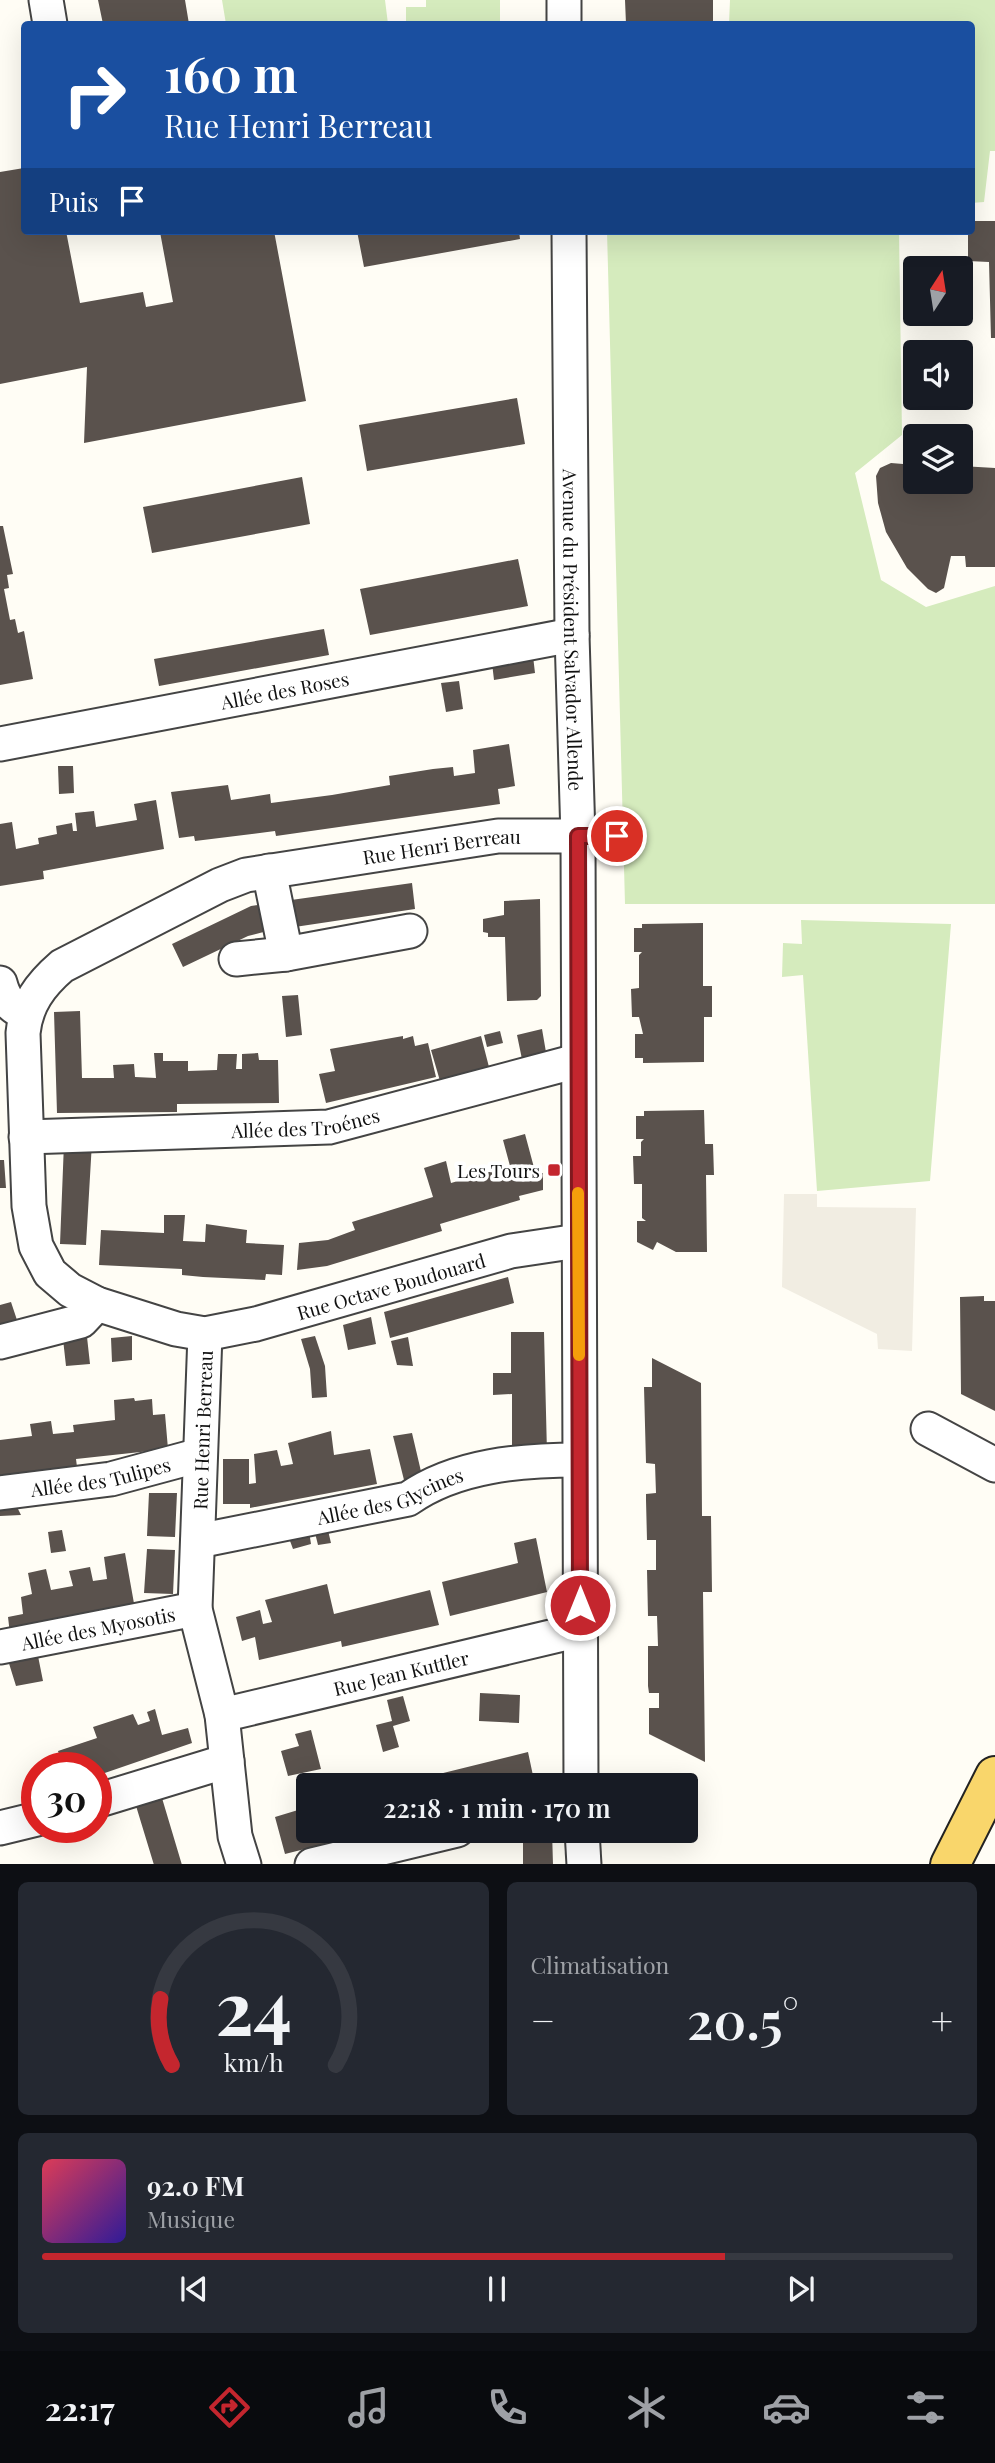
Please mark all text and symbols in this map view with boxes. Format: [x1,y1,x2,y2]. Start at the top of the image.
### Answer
text: 160 m [164,40,298,105]
icon: right [49,49,140,140]
text: Rue Henri Berreau [164,103,433,146]
icon: arrive [113,182,151,220]
text: Puis [49,184,99,219]
north arrow [903,256,973,326]
map controls [903,256,973,494]
button: sound [903,340,973,410]
button: layers [903,424,973,494]
street label: Avenue du Président Salvador Allende [558,468,590,791]
street label: Allée des Roses [218,665,351,715]
pin [587,806,647,866]
icon: arrive [598,817,636,855]
street label: Rue Henri Berreau [361,823,521,870]
street label: Allée des Troénes [230,1101,382,1143]
place label: Les Tours [457,1157,540,1183]
marker: Les Tours [546,1162,562,1178]
street label: Rue Octave Boudouard [294,1247,488,1325]
street label: Rue Henri Berreau [186,1350,218,1510]
street label: Allée des Tulipes [28,1451,173,1502]
street label: Allée des Glycines [314,1461,466,1530]
position arrow [543,1568,617,1642]
street label: Allée des Myosotis [18,1600,177,1656]
street label: Rue Jean Kuttler [331,1644,472,1701]
speed limit sign: 30 [21,1752,112,1843]
text: 22:18 · 1 min · 170 m [383,1790,611,1825]
text: Climatisation [531,1949,669,1980]
text: 24 [215,1956,292,2053]
text: 20.5° [687,1984,799,2053]
text: − [531,1994,555,2045]
text: + [931,1994,953,2045]
text: km/h [223,2044,284,2077]
text: 92.0 FM [147,2168,244,2203]
text: Musique [147,2203,235,2234]
icon: previous [175,2270,213,2308]
icon: pause [478,2270,516,2308]
icon: next [782,2270,820,2308]
icon: directions [205,2383,254,2432]
icon: music [344,2383,393,2432]
icon: phone [483,2383,532,2432]
icon: climate [622,2383,671,2432]
icon: car [762,2383,811,2432]
icon: filters [901,2383,950,2432]
text: 22:17 [45,2386,115,2429]

